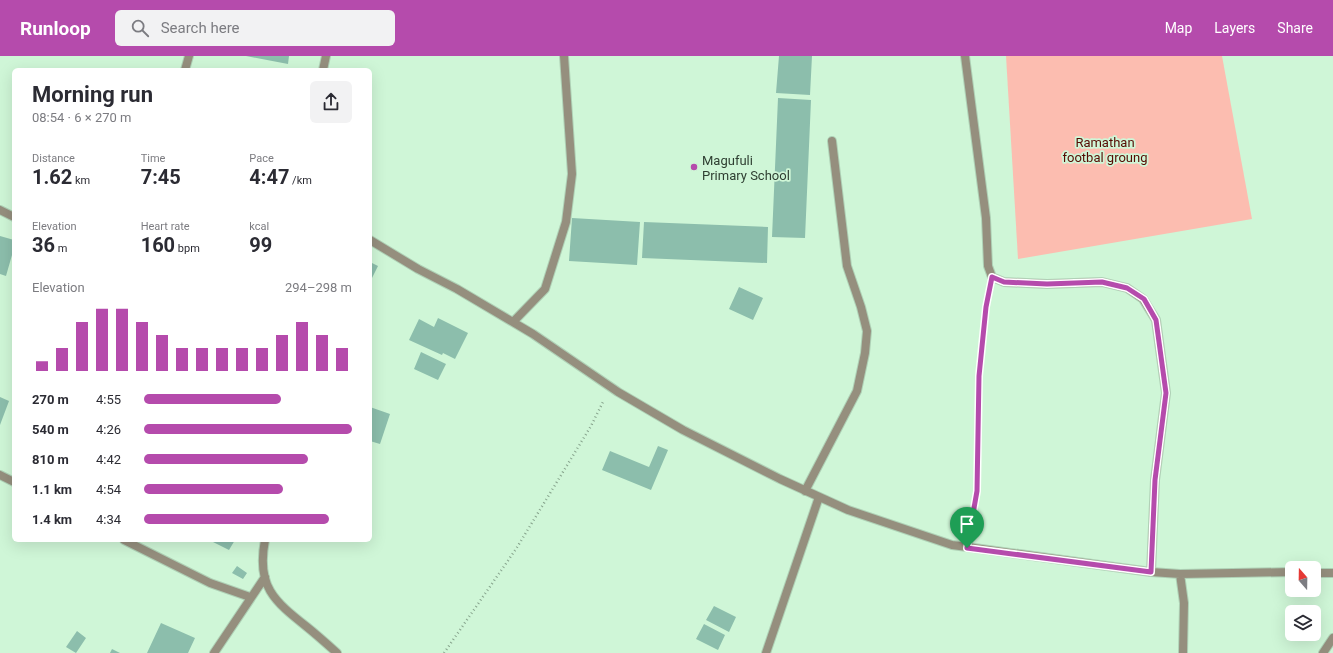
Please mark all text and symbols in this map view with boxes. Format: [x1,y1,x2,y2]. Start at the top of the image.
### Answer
search box [115,10,395,46]
text: Runloop [20,17,91,40]
icon: search [129,17,151,39]
text: Search here [161,19,240,37]
text: Map [1165,20,1192,36]
text: Layers [1214,20,1255,36]
text: Share [1277,20,1313,36]
button: share [310,81,352,123]
text: Morning run [32,82,153,107]
text: 08:54 · 6 × 270 m [32,110,131,125]
park label: Ramathan footbal groung [1063,135,1148,165]
text: Distance [32,152,75,165]
text: Time [141,152,165,165]
text: Pace [249,152,274,165]
place label: Magufuli Primary School [702,153,790,183]
marker: Magufuli Primary School [689,162,699,172]
text: 1.62 [32,165,72,189]
text: 7:45 [141,165,181,189]
text: 4:47 [249,165,289,189]
text: km [72,174,90,187]
text: /km [289,174,312,187]
text: Elevation [32,220,77,233]
text: Heart rate [141,220,190,233]
text: kcal [249,220,269,233]
text: 36 [32,233,55,257]
text: 160 [141,233,175,257]
text: 99 [249,233,272,257]
text: m [55,242,67,255]
text: bpm [175,242,200,255]
text: Elevation [32,280,85,295]
text: 294–298 m [285,280,352,295]
text: 270 m [32,392,69,407]
text: 4:55 [96,392,121,407]
text: 540 m [32,422,69,437]
text: 4:26 [96,422,121,437]
text: 810 m [32,452,69,467]
text: 4:42 [96,452,121,467]
text: 1.1 km [32,482,72,497]
text: 4:54 [96,482,121,497]
pin [950,507,984,548]
text: 1.4 km [32,512,72,527]
text: 4:34 [96,512,121,527]
icon: arrive [956,513,978,535]
north arrow [1285,561,1321,597]
map controls [1285,561,1321,641]
button: layers [1285,605,1321,641]

